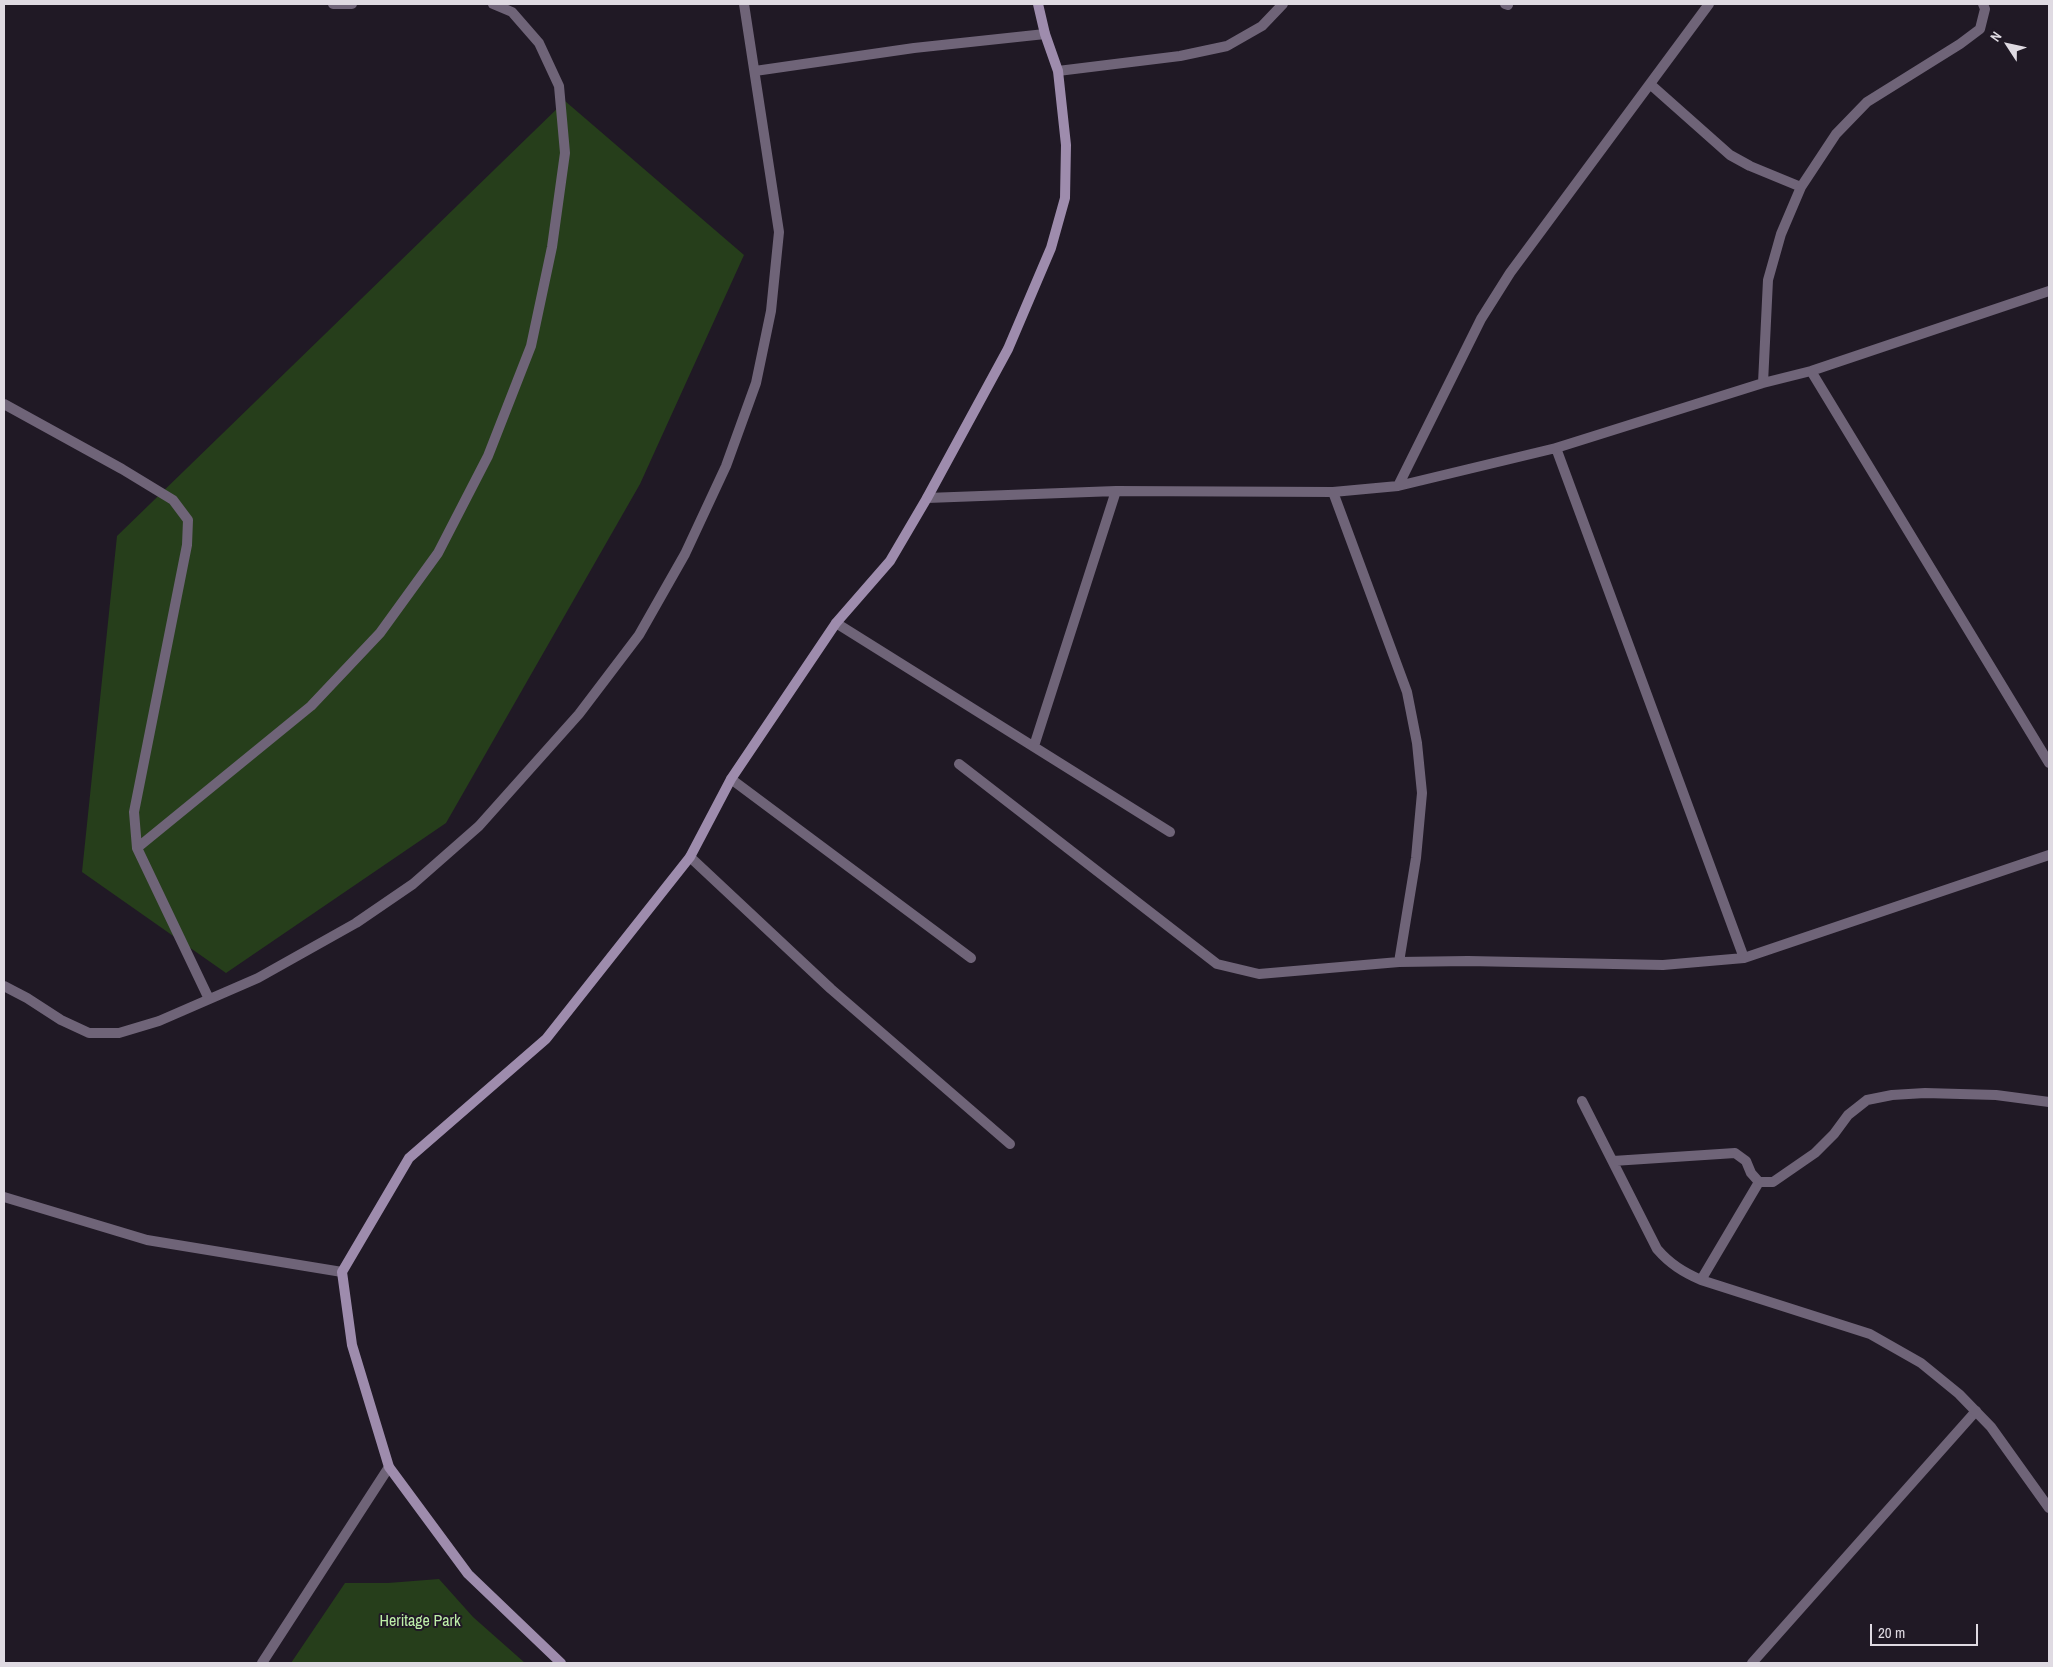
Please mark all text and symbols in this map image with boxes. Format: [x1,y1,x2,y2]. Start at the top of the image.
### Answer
north arrow [1983,20,2033,70]
text: N [1986,28,2005,45]
park label: Heritage Park [380,1612,460,1632]
scale bar [1873,1614,1980,1646]
text: 20 m [1878,1622,1905,1643]

